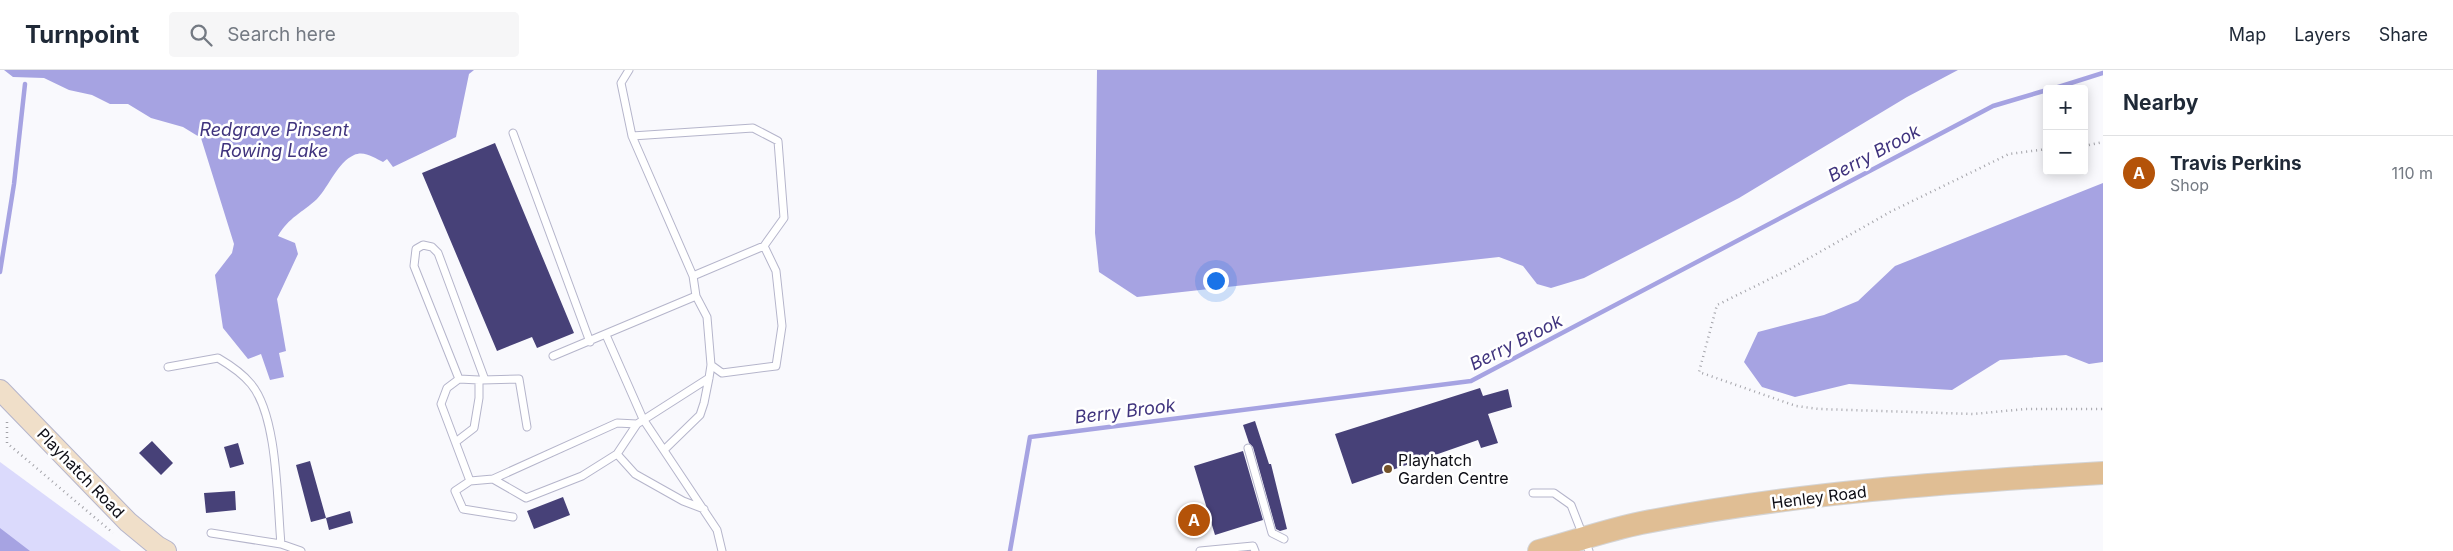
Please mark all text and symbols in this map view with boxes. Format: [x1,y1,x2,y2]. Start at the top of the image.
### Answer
search box [169,12,519,57]
text: Turnpoint [25,20,139,49]
icon: search [187,21,215,49]
text: Search here [227,23,336,46]
text: Map [2229,24,2266,45]
text: Layers [2294,24,2351,45]
text: Share [2379,24,2428,45]
map controls [2043,85,2088,175]
button: + [2043,85,2088,130]
text: Nearby [2123,90,2198,115]
water label: Redgrave Pinsent Rowing Lake [199,119,350,161]
water label: Berry Brook [1824,119,1925,186]
button: − [2043,130,2088,175]
text: Travis Perkins [2170,152,2302,175]
text: A [2133,163,2145,183]
text: 110 m [2391,163,2433,183]
text: Shop [2170,175,2209,195]
your location [1203,268,1229,294]
water label: Berry Brook [1466,309,1567,374]
water label: Berry Brook [1073,394,1178,428]
street label: Playhatch Road [33,424,129,522]
place label: Playhatch Garden Centre [1398,450,1509,488]
marker: Playhatch Garden Centre [1382,463,1394,475]
street label: Henley Road [1770,481,1868,513]
pin: A [1178,501,1210,539]

